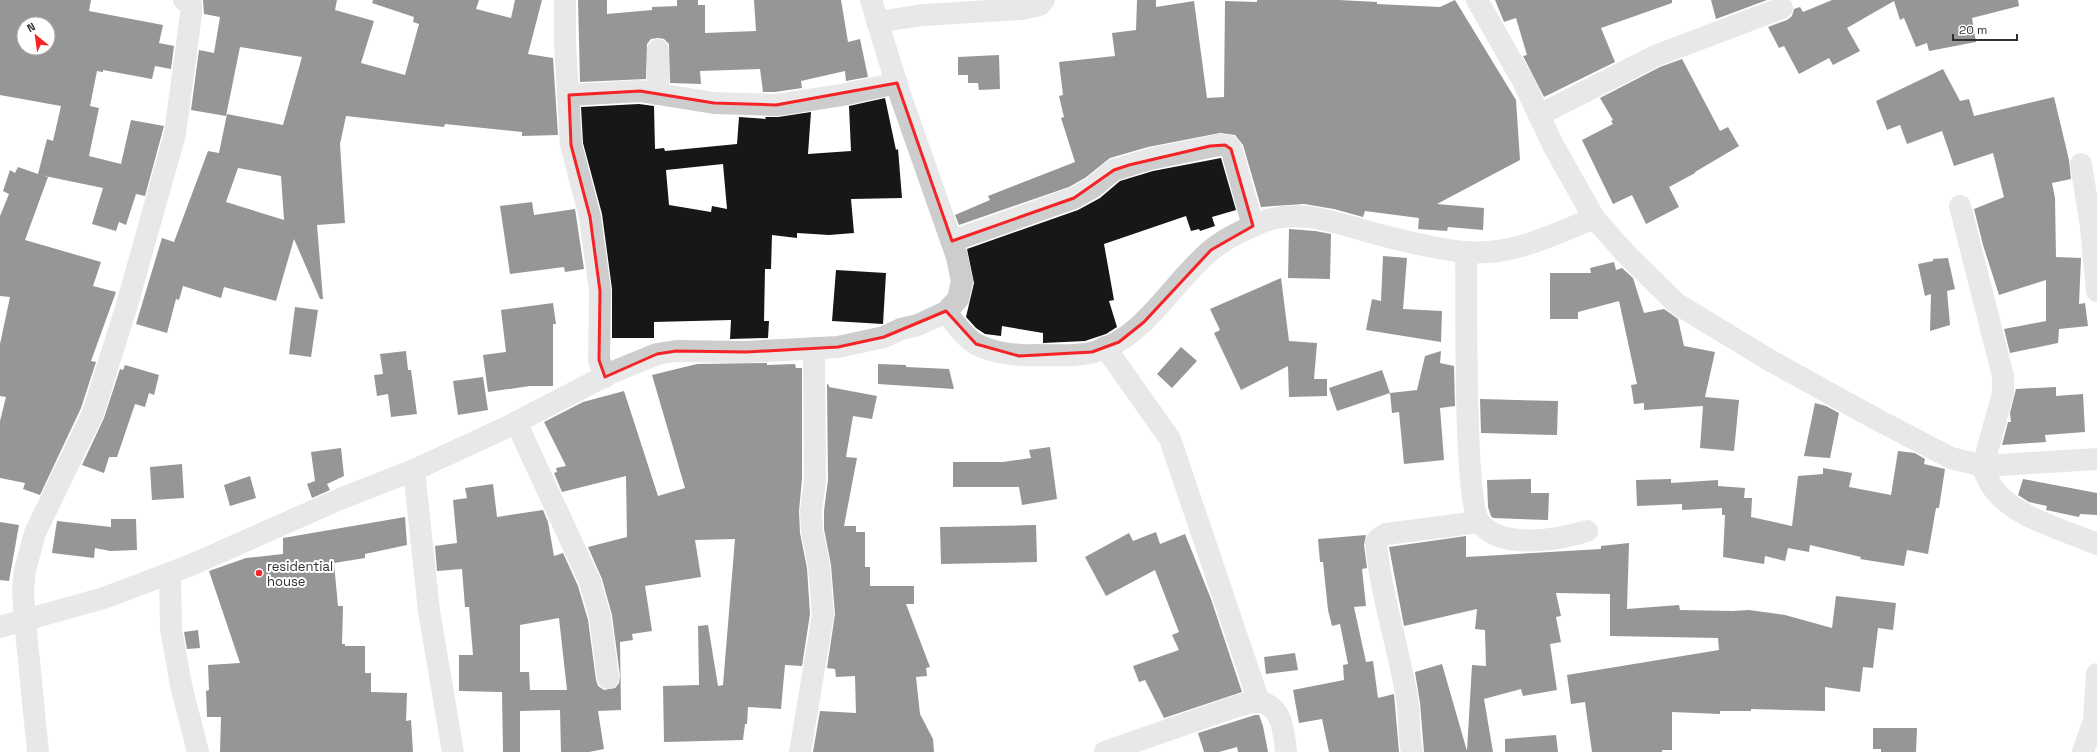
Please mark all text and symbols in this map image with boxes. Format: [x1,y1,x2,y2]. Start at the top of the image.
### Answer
north arrow [16,16,56,56]
scale bar [1953,16,2017,42]
text: N [25,19,38,35]
text: 20 m [1959,22,1987,38]
place label: residential house [267,558,333,590]
marker: residential house [254,568,264,578]

